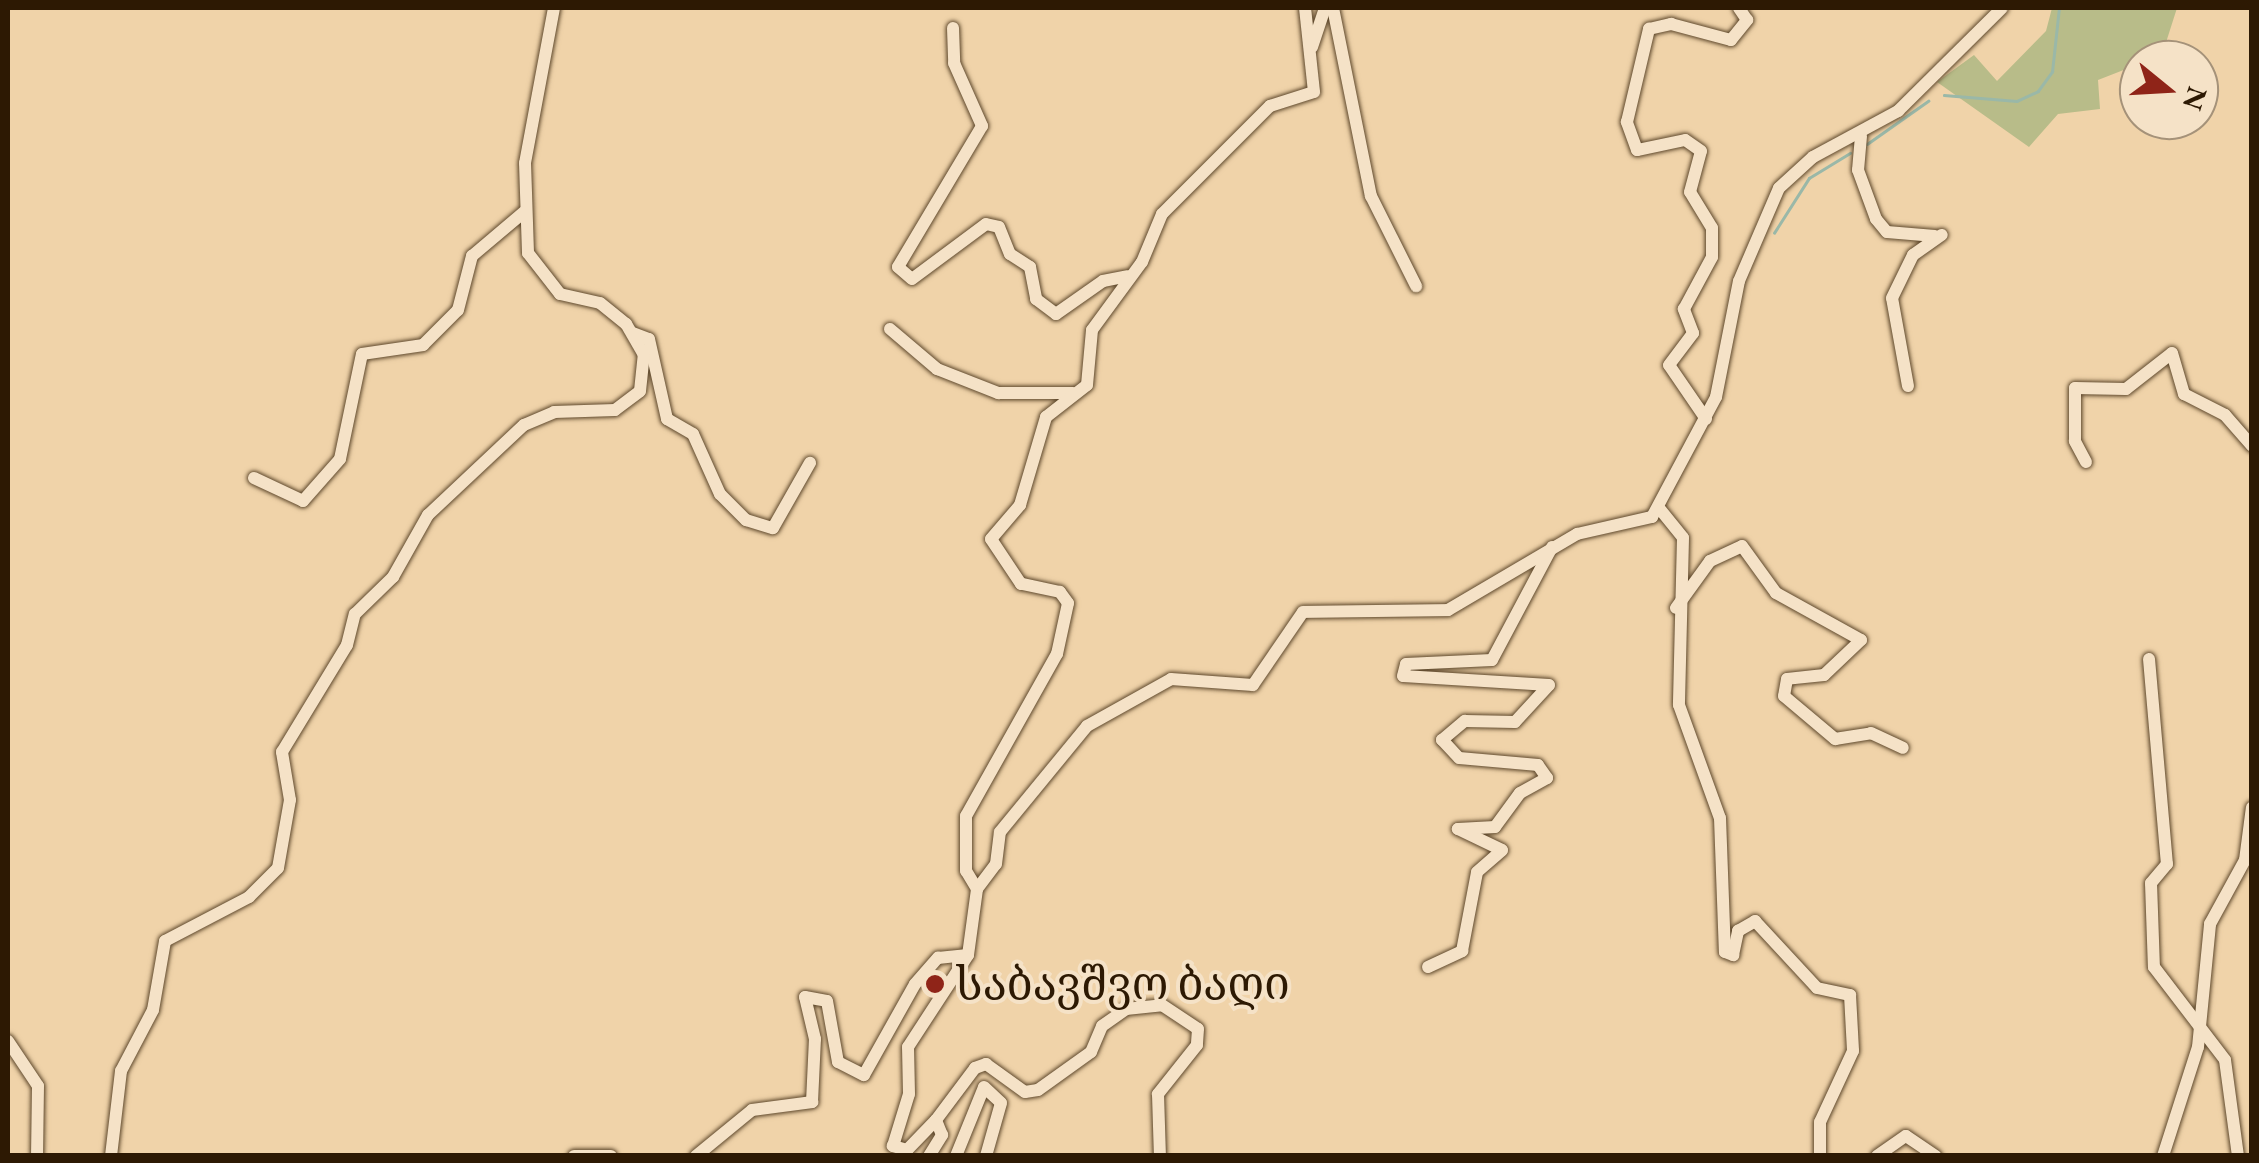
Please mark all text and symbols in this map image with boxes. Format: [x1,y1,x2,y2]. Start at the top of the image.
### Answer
north arrow [2119,40,2219,140]
text: N [2175,82,2216,115]
place label: საბავშვო ბაღი [955,957,1290,1011]
marker: საბავშვო ბაღი [924,973,946,995]

